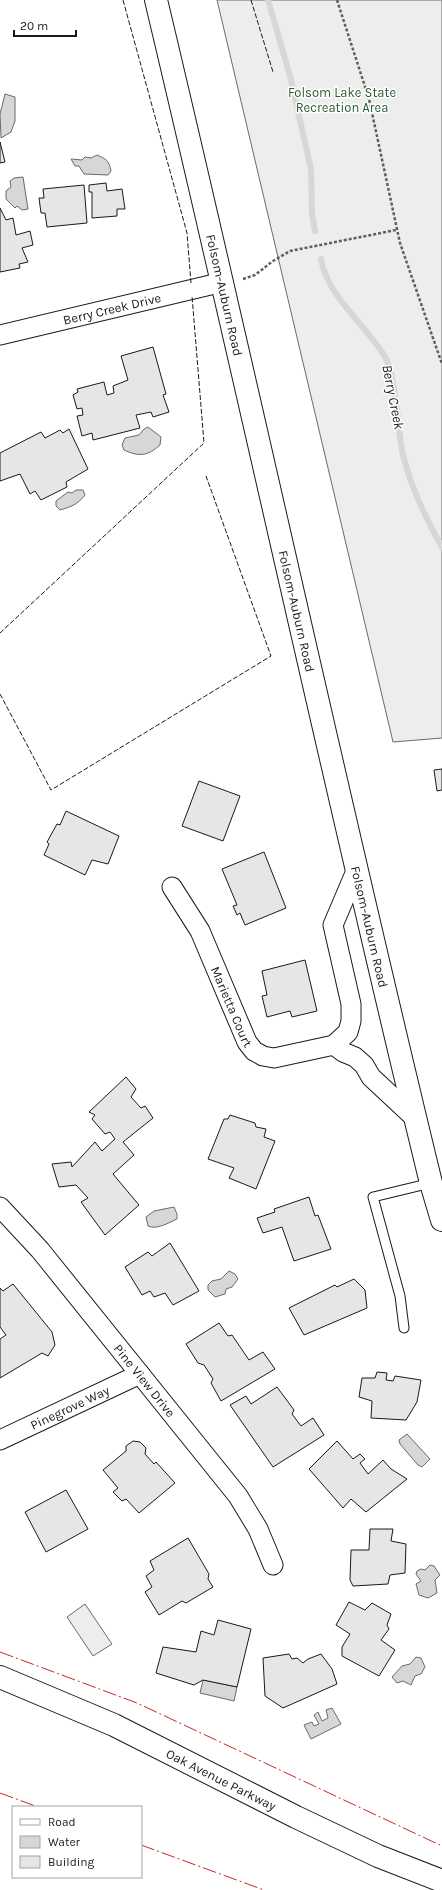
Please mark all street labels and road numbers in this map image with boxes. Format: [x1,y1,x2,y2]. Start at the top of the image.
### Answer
street label: Folsom-Auburn Road [204,233,246,357]
street label: Berry Creek Drive [61,289,163,327]
street label: Folsom-Auburn Road [276,549,318,673]
street label: Folsom-Auburn Road [348,864,391,989]
street label: Marietta Court [208,964,256,1050]
street label: Pine View Drive [111,1341,179,1420]
street label: Pinegrove Way [28,1382,112,1432]
street label: Oak Avenue Parkway [164,1745,279,1813]

